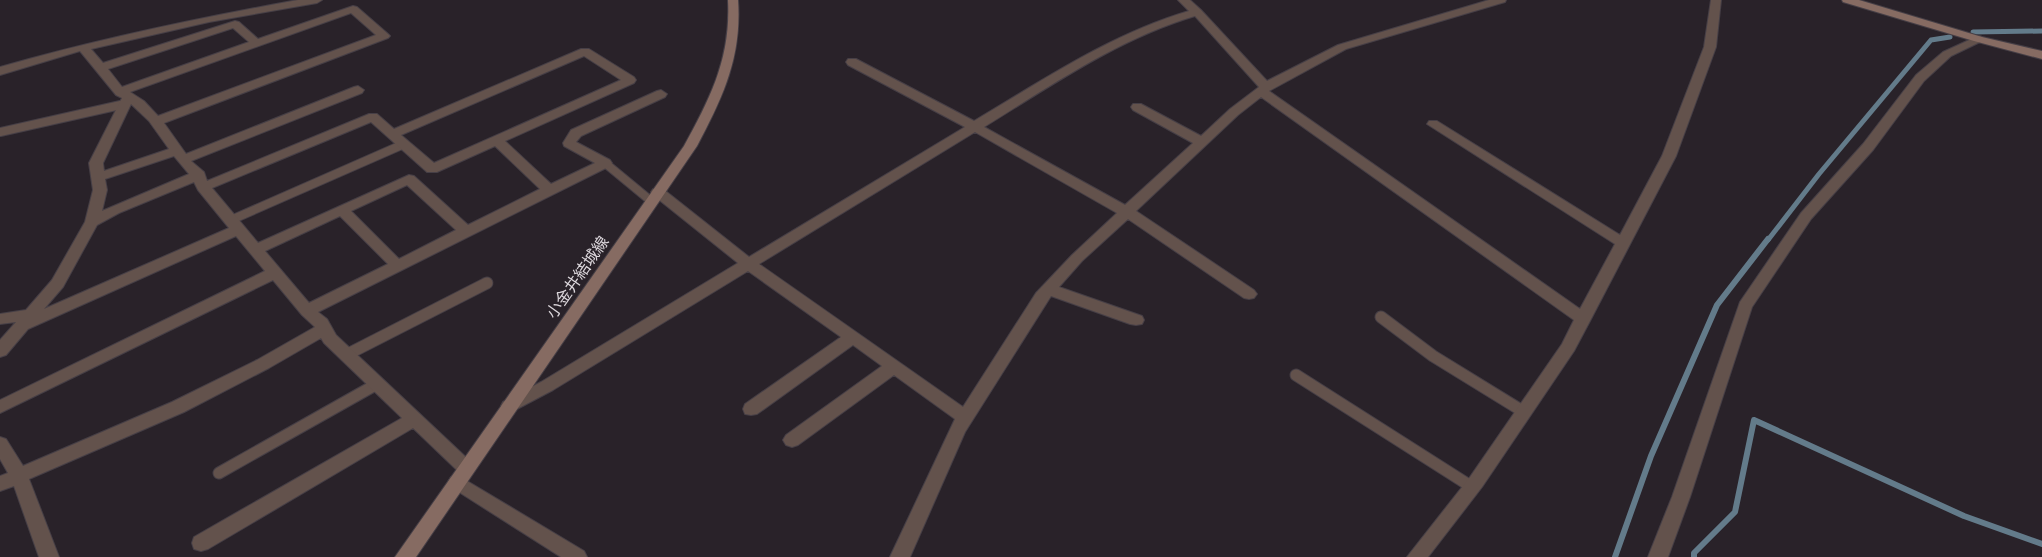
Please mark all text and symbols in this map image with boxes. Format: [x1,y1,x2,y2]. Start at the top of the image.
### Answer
street label: 小金井結城線 [541,232,614,323]

